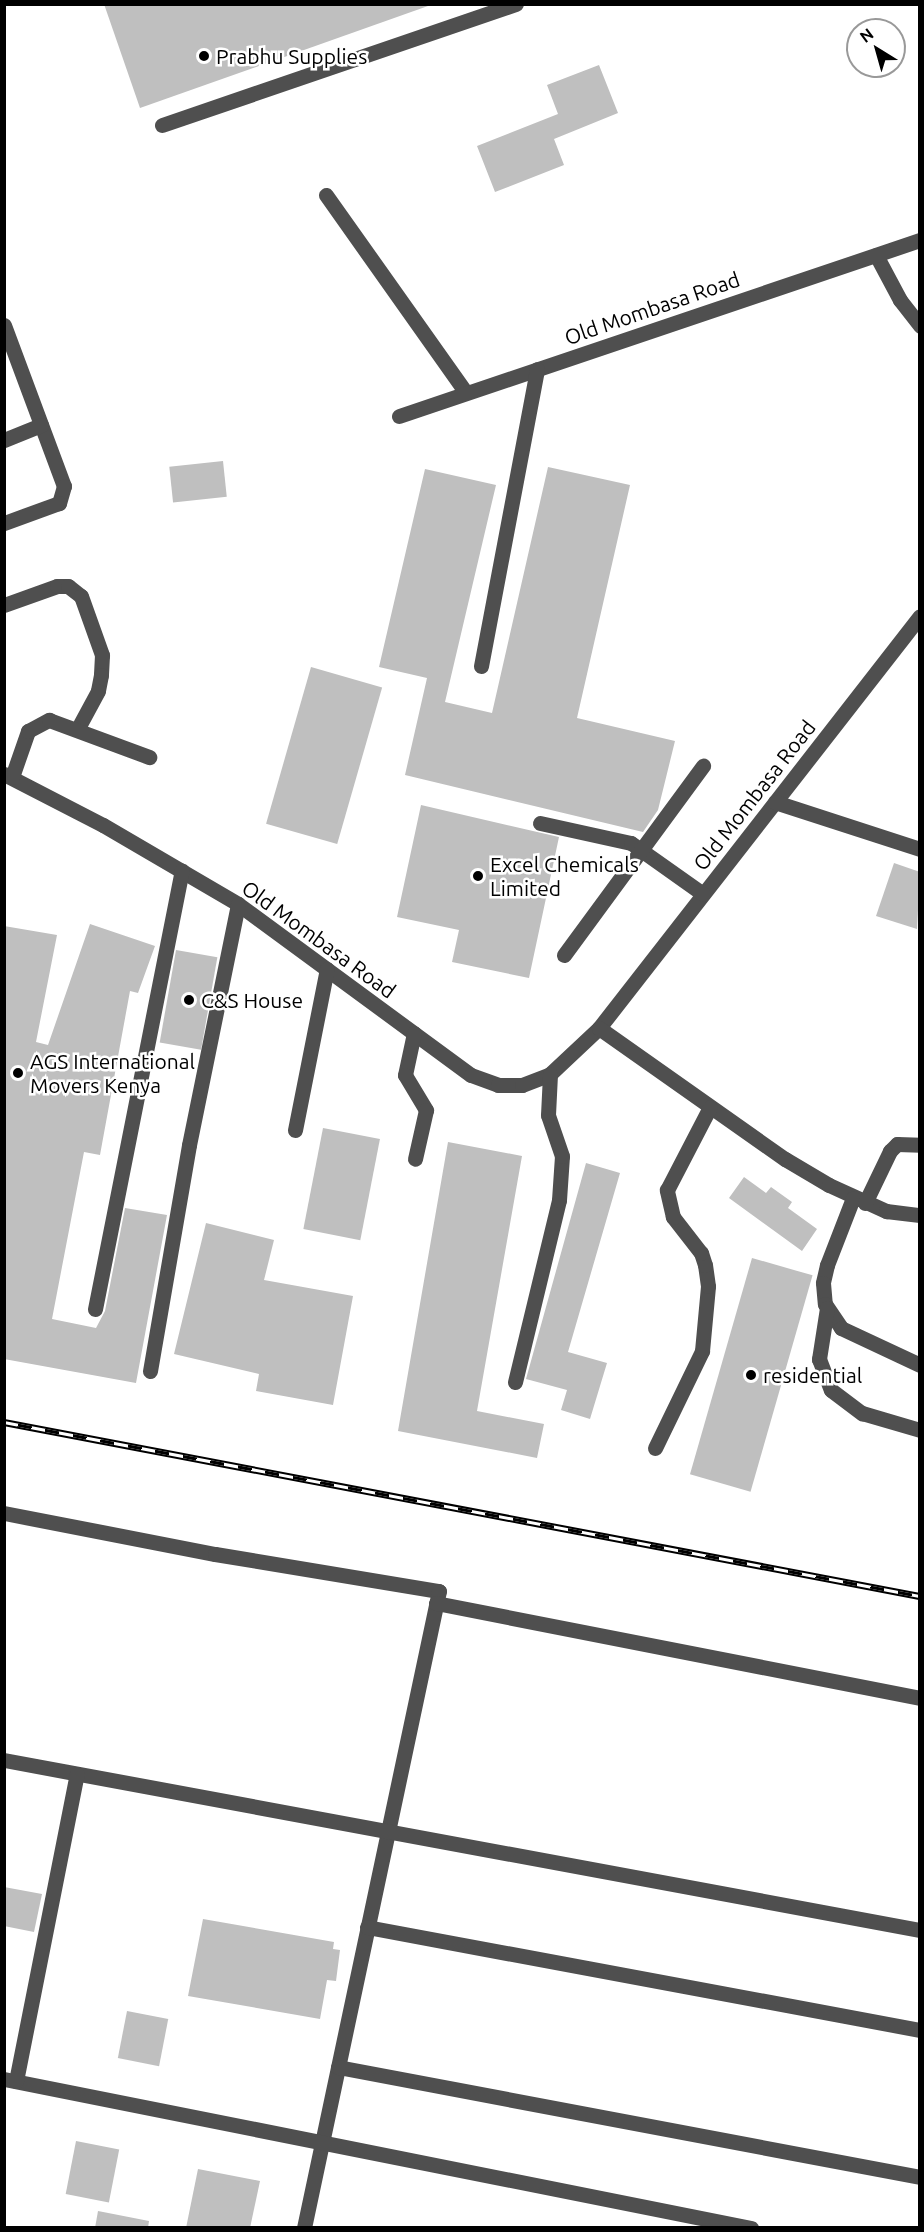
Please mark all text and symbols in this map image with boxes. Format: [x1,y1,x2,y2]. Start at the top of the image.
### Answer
north arrow [846,18,906,78]
text: N [856,24,877,46]
place label: Prabhu Supplies [216,43,367,69]
marker: Prabhu Supplies [197,49,211,63]
street label: Old Mombasa Road [561,266,743,350]
street label: Old Mombasa Road [688,715,820,875]
place label: Excel Chemicals Limited [490,851,639,901]
marker: Excel Chemicals Limited [471,869,485,883]
street label: Old Mombasa Road [237,875,401,1003]
place label: C&S House [201,987,303,1013]
marker: C&S House [182,993,196,1007]
place label: AGS International Movers Kenya [30,1048,195,1098]
marker: AGS International Movers Kenya [11,1066,25,1080]
place label: residential [763,1362,862,1388]
marker: residential [744,1368,758,1382]

